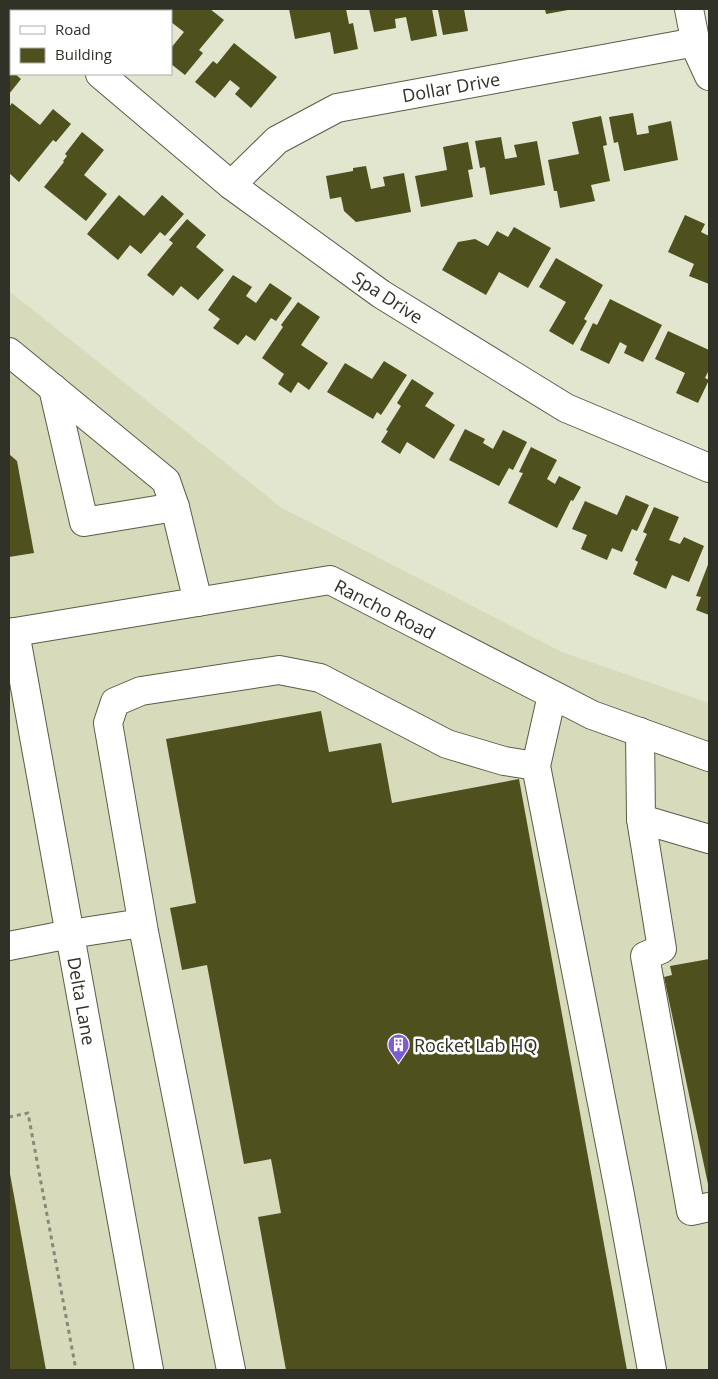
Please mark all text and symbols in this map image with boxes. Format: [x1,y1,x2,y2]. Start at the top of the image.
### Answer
legend [10,10,172,75]
text: Road [55,19,91,39]
text: Building [55,44,112,64]
street label: Dollar Drive [400,67,502,107]
street label: Spa Drive [348,265,428,329]
street label: Rancho Road [330,573,440,645]
street label: Delta Lane [62,955,102,1047]
building icon: Rocket Lab HQ [386,1033,410,1064]
place label: Rocket Lab HQ [414,1033,538,1057]

